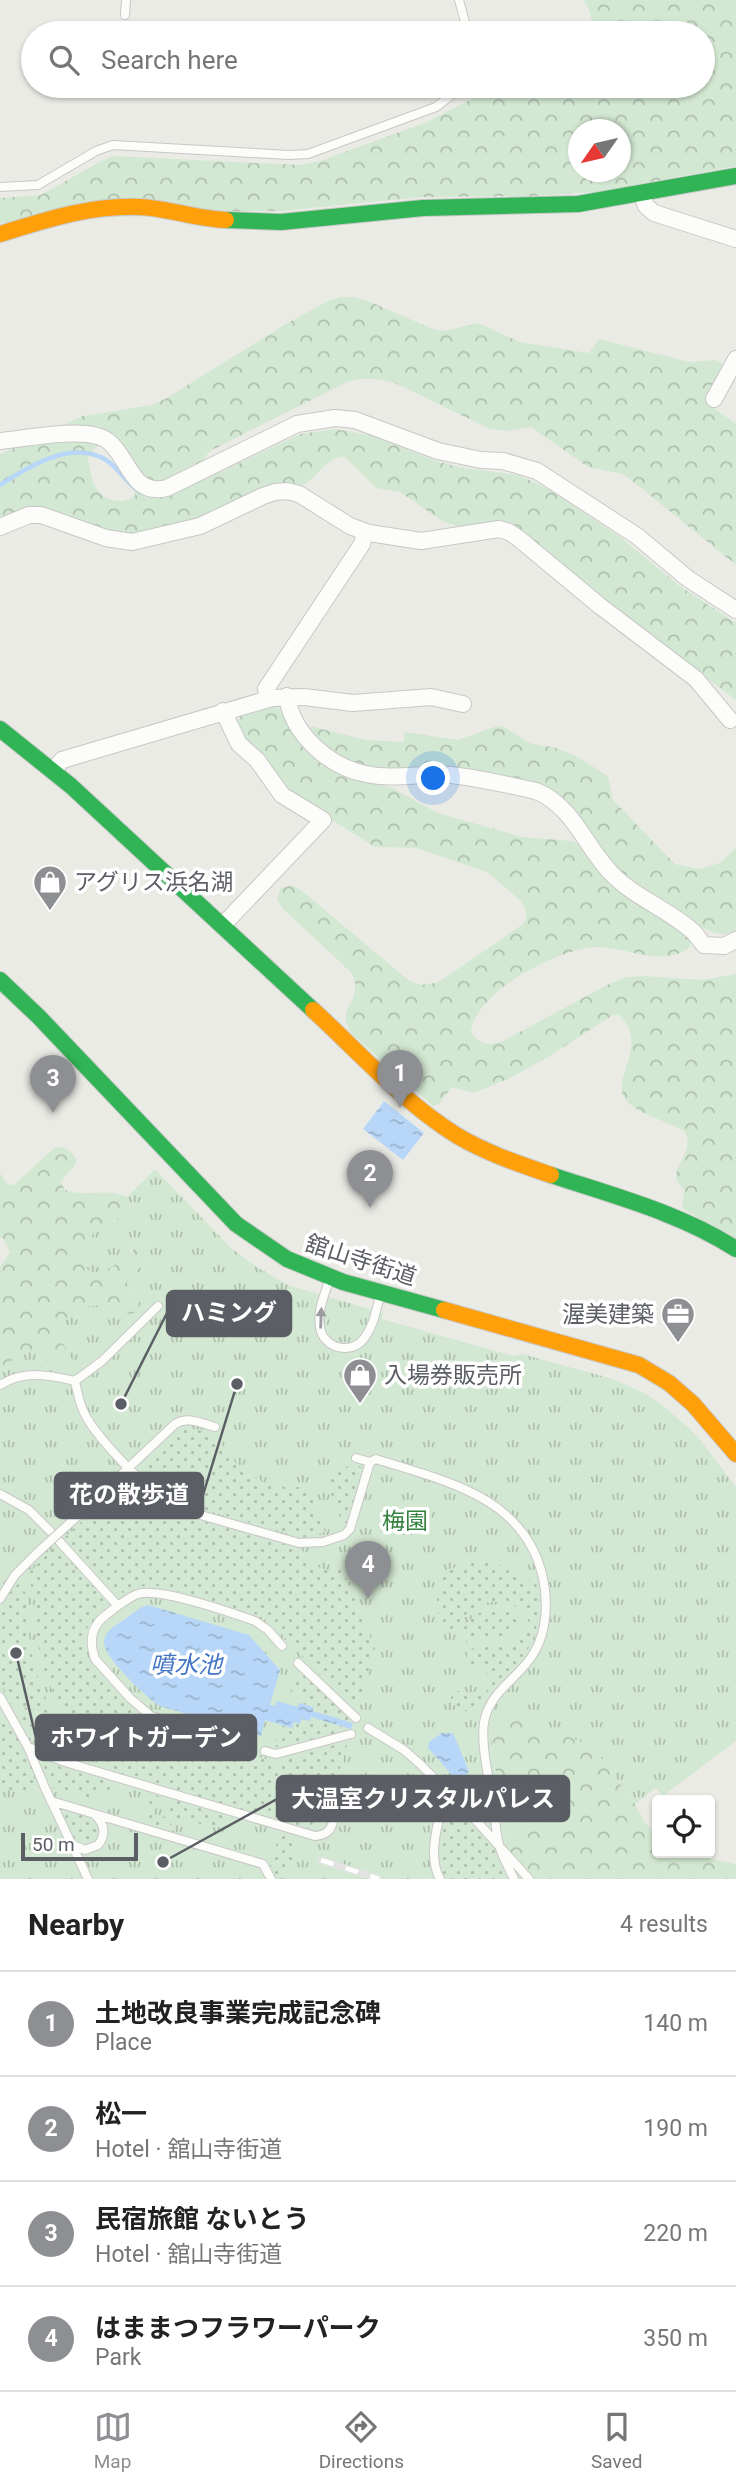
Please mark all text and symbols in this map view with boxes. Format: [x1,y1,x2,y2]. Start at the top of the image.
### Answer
search box [21,21,715,98]
icon: search [45,41,83,79]
text: Search here [101,45,238,75]
north arrow [568,119,631,182]
your location [416,761,450,795]
shop icon: アグリス浜名湖 [31,863,69,912]
place label: アグリス浜名湖 [74,869,234,896]
pin: 1 [377,1050,423,1108]
pin: 3 [30,1055,76,1113]
pin: 2 [347,1150,393,1208]
street label: 舘山寺街道 [302,1230,420,1291]
callout: ハミング [167,1291,291,1336]
office icon: 渥美建築 [659,1295,697,1344]
text: ハミング [181,1299,277,1327]
place label: 渥美建築 [562,1301,654,1328]
one-way arrow [315,1307,326,1329]
shop icon: 入場券販売所 [341,1356,379,1405]
place label: 入場券販売所 [384,1362,522,1389]
callout: 花の散歩道 [55,1473,203,1518]
text: 花の散歩道 [69,1481,189,1509]
park label: 梅園 [382,1508,428,1535]
pin: 4 [345,1541,391,1599]
water label: 噴水池 [150,1651,224,1679]
callout: ホワイトガーデン [36,1715,256,1760]
text: ホワイトガーデン [50,1724,242,1752]
callout: 大温室クリスタルパレス [277,1776,569,1821]
text: 大温室クリスタルパレス [291,1785,555,1813]
map controls [652,1795,715,1858]
button: locate [652,1795,715,1858]
scale bar [21,1830,138,1862]
text: 50 m [32,1833,75,1856]
text: Nearby [28,1907,124,1942]
text: 4 results [620,1911,708,1938]
text: 土地改良事業完成記念碑 [95,1998,381,2028]
text: 1 [44,2010,58,2037]
text: 140 m [643,2010,708,2037]
text: Place [95,2029,152,2056]
text: 松一 [95,2099,147,2129]
text: 2 [44,2115,58,2142]
text: 190 m [643,2115,708,2142]
text: Hotel · 舘山寺街道 [95,2136,282,2163]
text: 民宿旅館 ないとう [95,2204,309,2234]
text: 3 [44,2220,58,2247]
text: 220 m [643,2220,708,2247]
text: Hotel · 舘山寺街道 [95,2241,282,2268]
text: はままつフラワーパーク [95,2313,381,2343]
text: 4 [44,2325,58,2352]
text: 350 m [643,2325,708,2352]
text: Park [95,2344,141,2371]
tab: Map [94,2408,132,2473]
tab: Directions [319,2408,404,2473]
tab: Saved [591,2408,642,2473]

